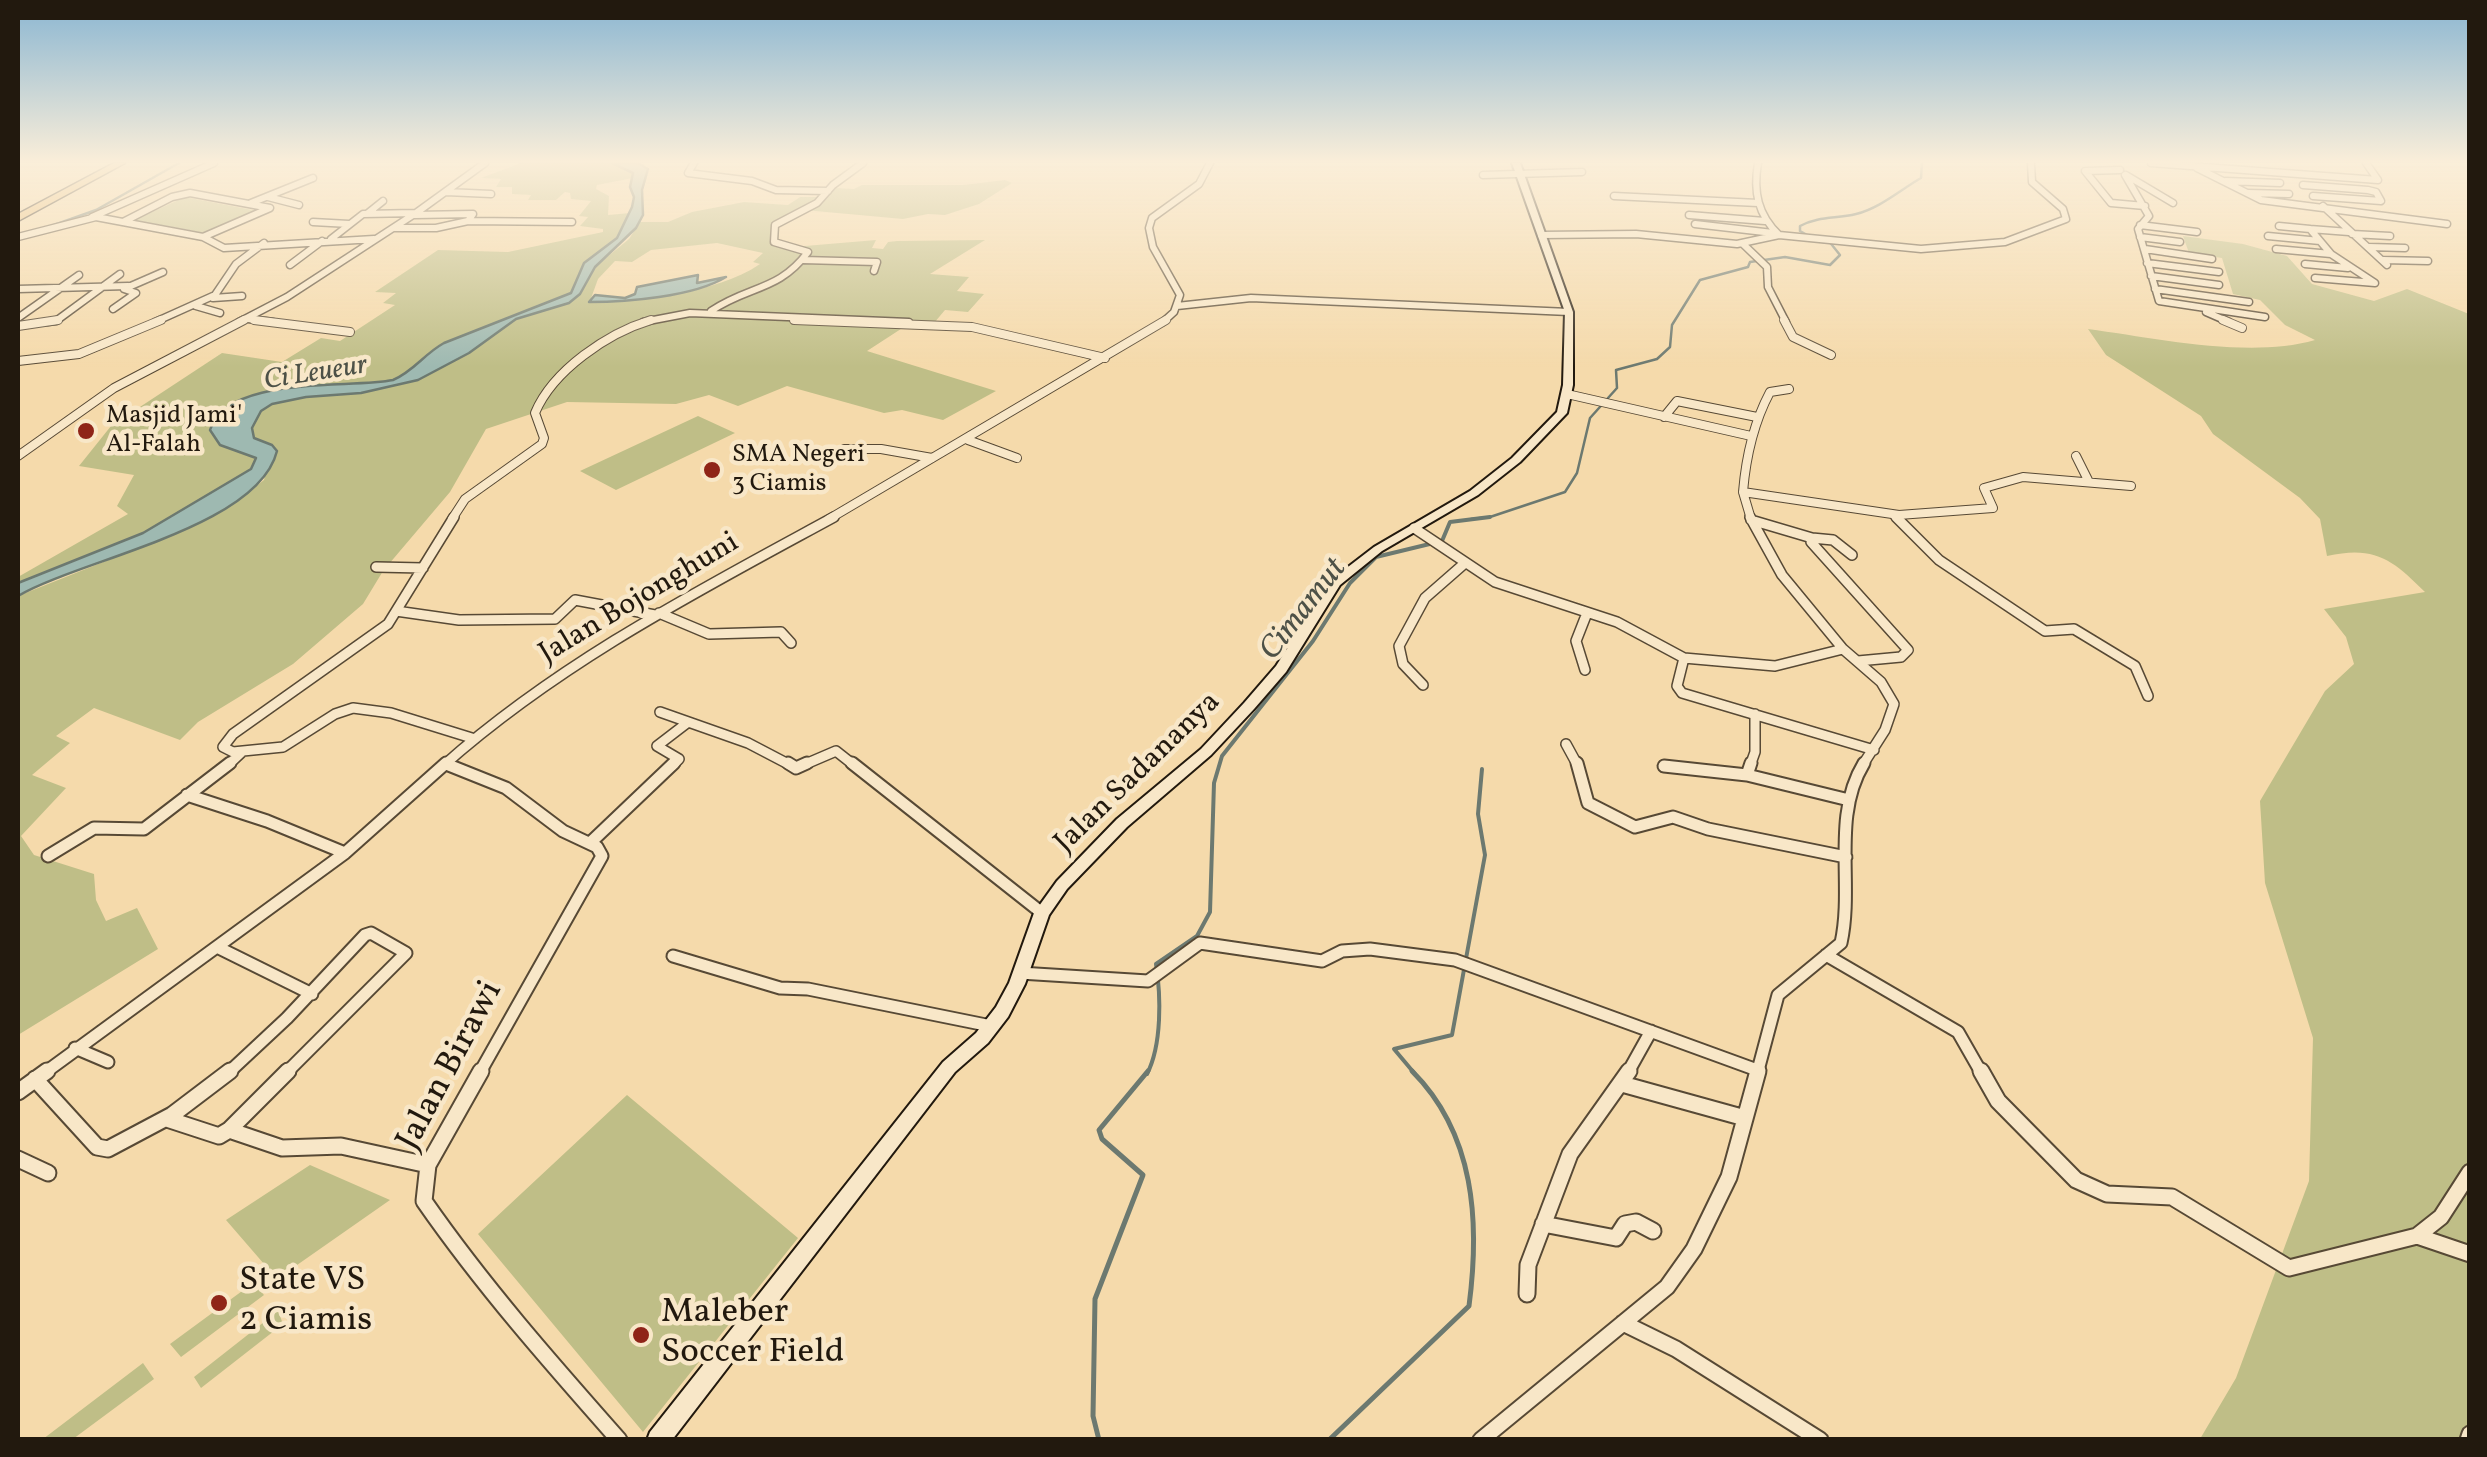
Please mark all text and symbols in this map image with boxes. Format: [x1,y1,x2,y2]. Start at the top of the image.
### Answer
water label: Ci Leueur [262,350,370,400]
place label: Masjid Jami' Al-Falah [106,402,242,461]
marker: Masjid Jami' Al-Falah [75,420,97,442]
place label: SMA Negeri 3 Ciamis [732,441,865,500]
marker: SMA Negeri 3 Ciamis [701,459,723,481]
street label: Jalan Bojonghuni [534,526,746,674]
water label: Cimamut [1253,552,1357,670]
street label: Jalan Sadananya [1049,686,1229,862]
street label: Jalan Birawi [390,975,514,1159]
place label: State VS 2 Ciamis [239,1262,372,1344]
marker: State VS 2 Ciamis [208,1292,230,1314]
place label: Maleber Soccer Field [661,1294,844,1376]
marker: Maleber Soccer Field [630,1324,652,1346]

